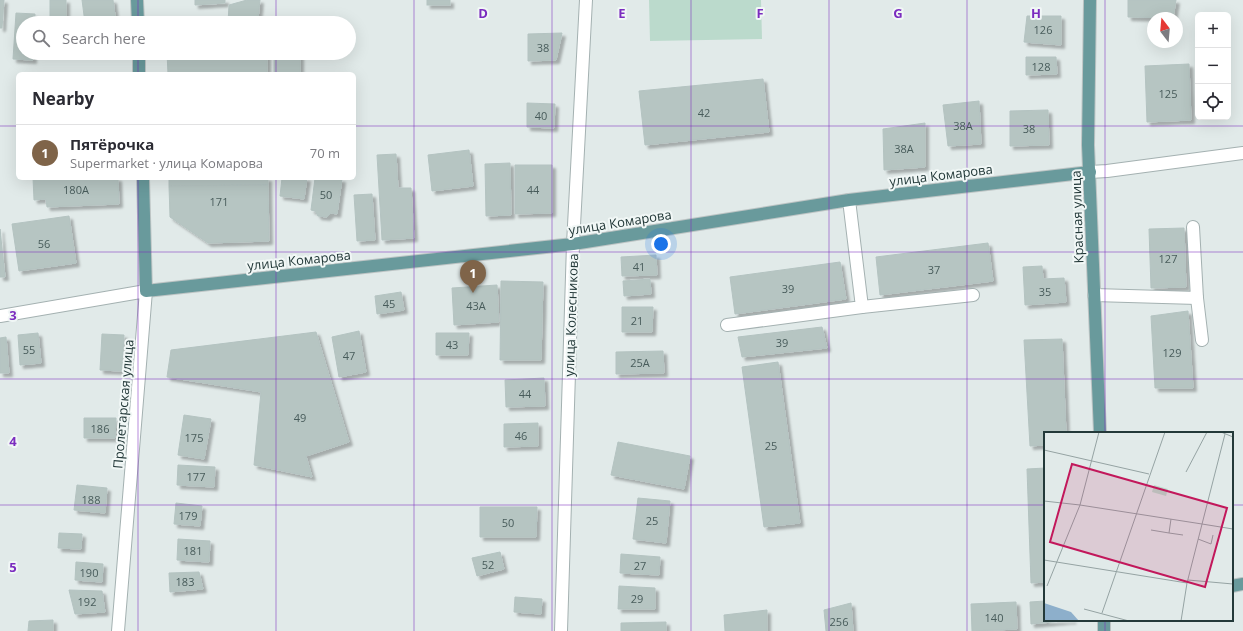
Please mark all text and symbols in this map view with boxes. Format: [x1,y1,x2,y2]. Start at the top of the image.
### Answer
text: D [478,4,488,22]
text: E [618,4,626,22]
text: F [756,4,764,22]
text: G [893,4,903,22]
text: H [1031,4,1041,22]
north arrow [1147,12,1183,48]
map controls [1195,12,1231,120]
button: + [1195,12,1231,48]
search box [16,16,356,60]
house number: 126 [1034,22,1052,37]
icon: search [30,27,52,49]
text: Search here [62,28,146,48]
house number: 38 [537,40,549,55]
button: − [1195,48,1231,84]
house number: 128 [1032,59,1050,74]
button: locate [1195,84,1231,120]
house number: 125 [1159,86,1177,101]
text: Nearby [32,87,94,110]
house number: 42 [698,105,710,120]
house number: 40 [535,108,547,123]
house number: 38А [953,118,973,133]
house number: 38 [1023,121,1035,136]
text: Пятёрочка [70,134,154,154]
house number: 38А [894,141,914,156]
text: 1 [41,144,49,162]
text: 70 m [310,144,340,162]
text: Supermarket · улица Комарова [70,154,263,172]
street label: улица Комарова [888,160,994,190]
street label: Красная улица [1066,170,1088,264]
house number: 180А [63,182,89,197]
house number: 44 [527,182,540,197]
house number: 50 [320,187,332,202]
house number: 171 [210,194,228,209]
street label: улица Комарова [567,205,673,239]
your location [651,234,671,254]
house number: 56 [38,236,50,251]
street label: улица Комарова [246,246,352,274]
house number: 127 [1159,251,1177,266]
street label: улица Колесникова [560,253,582,377]
house number: 41 [633,259,645,274]
pin: 1 [460,260,486,293]
house number: 37 [928,262,940,277]
house number: 39 [782,281,794,296]
house number: 35 [1039,284,1051,299]
house number: 45 [383,296,395,311]
house number: 43А [466,298,486,313]
text: 3 [9,306,17,324]
house number: 21 [631,313,643,328]
house number: 39 [776,335,788,350]
house number: 43 [446,337,458,352]
street label: Пролетарская улица [108,339,138,469]
house number: 55 [23,342,35,357]
house number: 129 [1163,345,1181,360]
house number: 47 [343,348,355,363]
house number: 25А [630,355,650,370]
house number: 44 [519,386,532,401]
house number: 49 [294,410,306,425]
house number: 186 [91,421,109,436]
house number: 46 [515,428,527,443]
house number: 175 [185,430,203,445]
text: 4 [9,432,17,450]
inset map [1044,432,1233,621]
house number: 25 [765,438,777,453]
house number: 177 [187,469,205,484]
house number: 188 [82,492,100,507]
house number: 179 [179,508,197,523]
house number: 25 [646,513,658,528]
house number: 50 [502,515,514,530]
house number: 181 [184,543,202,558]
house number: 52 [482,557,494,572]
text: 5 [9,558,17,576]
house number: 27 [634,558,646,573]
house number: 190 [80,565,98,580]
house number: 183 [176,574,194,589]
house number: 29 [631,591,643,606]
house number: 192 [78,594,96,609]
house number: 140 [985,610,1003,625]
house number: 256 [830,614,848,629]

